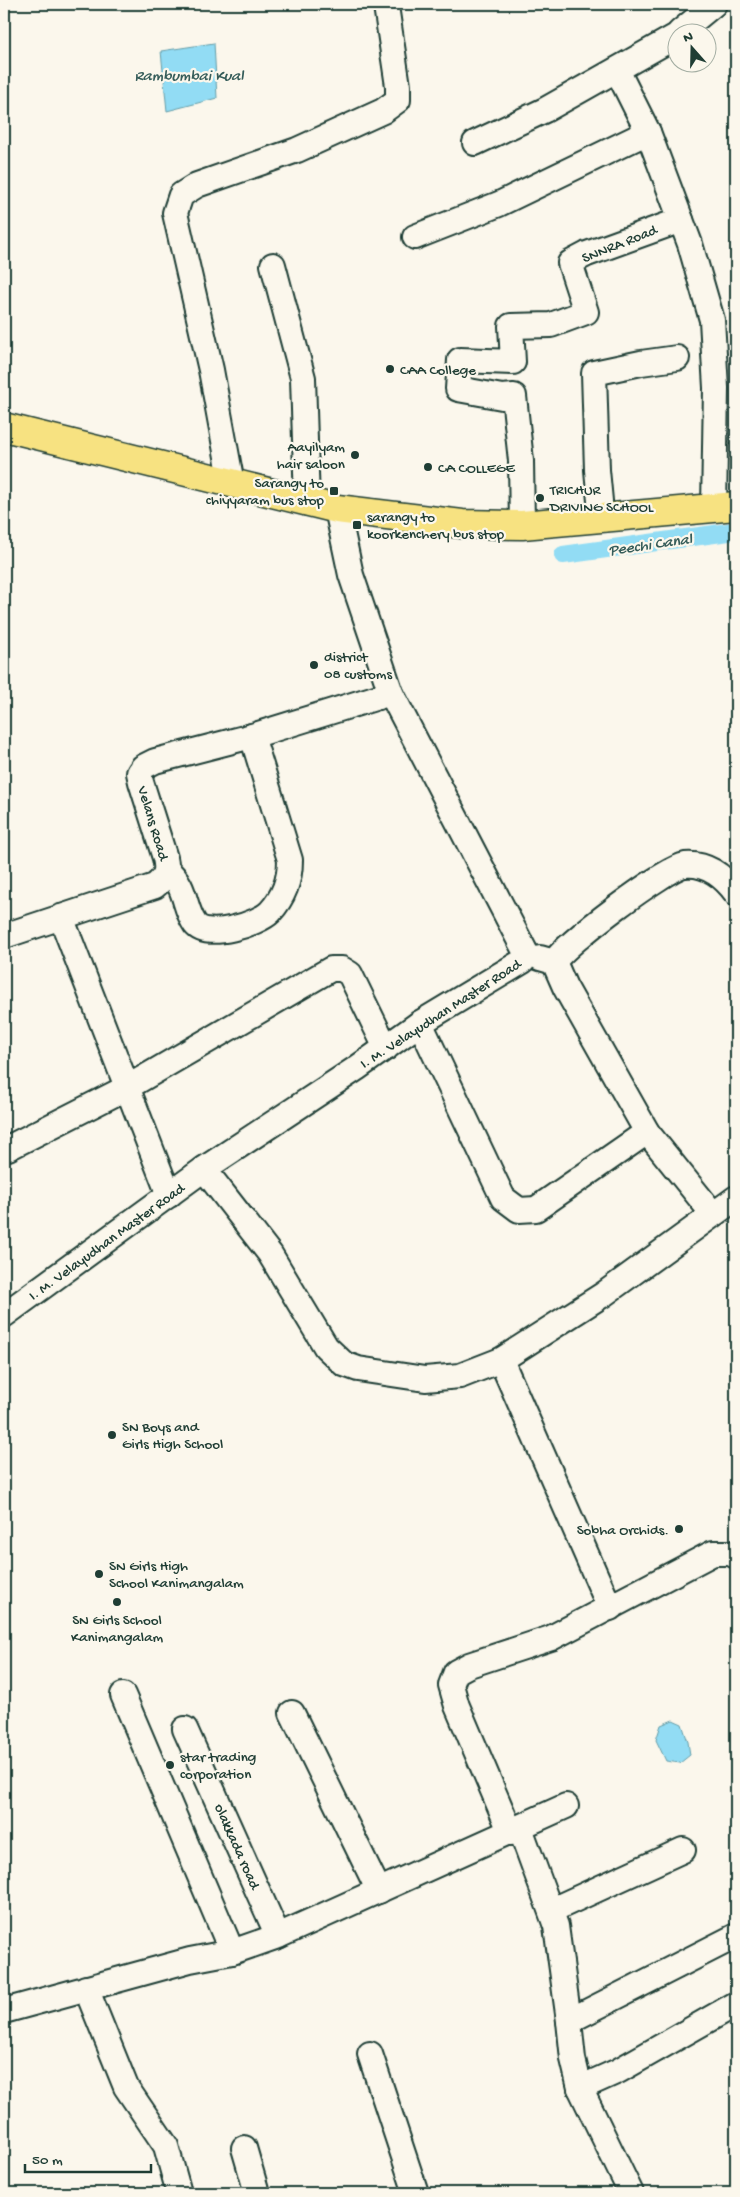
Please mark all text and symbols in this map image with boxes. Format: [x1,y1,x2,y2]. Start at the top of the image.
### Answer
north arrow [668,22,718,72]
text: N [681,29,696,48]
water label: Rambumbai Kual [134,68,245,87]
street label: SNNRA Road [579,221,661,268]
place label: CAA College [400,362,476,380]
marker: CAA College [384,363,396,375]
place label: Aayilyam hair saloon [277,439,345,474]
marker: Aayilyam hair saloon [349,449,361,461]
place label: CA COLLEGE [438,460,515,478]
marker: CA COLLEGE [422,461,434,473]
place label: Sarangy to chiyyaram bus stop [206,475,325,510]
place label: TRICHUR DRIVING SCHOOL [549,482,654,517]
marker: Sarangy to chiyyaram bus stop [328,485,340,497]
marker: TRICHUR DRIVING SCHOOL [534,492,546,504]
place label: sarangy to koorkenchery bus stop [367,509,505,544]
marker: sarangy to koorkenchery bus stop [351,519,363,531]
water label: Peechi Canal [607,531,695,562]
place label: district 08 customs [324,649,393,684]
marker: district 08 customs [308,659,320,671]
street label: Velans Road [132,783,172,864]
street label: I. M. Velayudhan Master Road [357,955,526,1073]
street label: I. M. Velayudhan Master Road [26,1179,190,1305]
place label: SN Boys and Girls High School [122,1419,223,1454]
marker: SN Boys and Girls High School [106,1429,118,1441]
place label: Sobha Orchids. [577,1522,669,1540]
marker: Sobha Orchids. [673,1523,685,1535]
place label: SN Girls High School Kanimangalam [109,1558,244,1593]
marker: SN Girls High School Kanimangalam [93,1568,105,1580]
marker: SN Girls School Kanimangalam [111,1596,123,1608]
place label: SN Girls School Kanimangalam [71,1612,163,1647]
place label: star trading corporation [180,1749,256,1784]
marker: star trading corporation [164,1759,176,1771]
street label: olakkada road [209,1801,264,1894]
scale bar [25,2142,151,2174]
text: 50 m [32,2152,63,2170]

